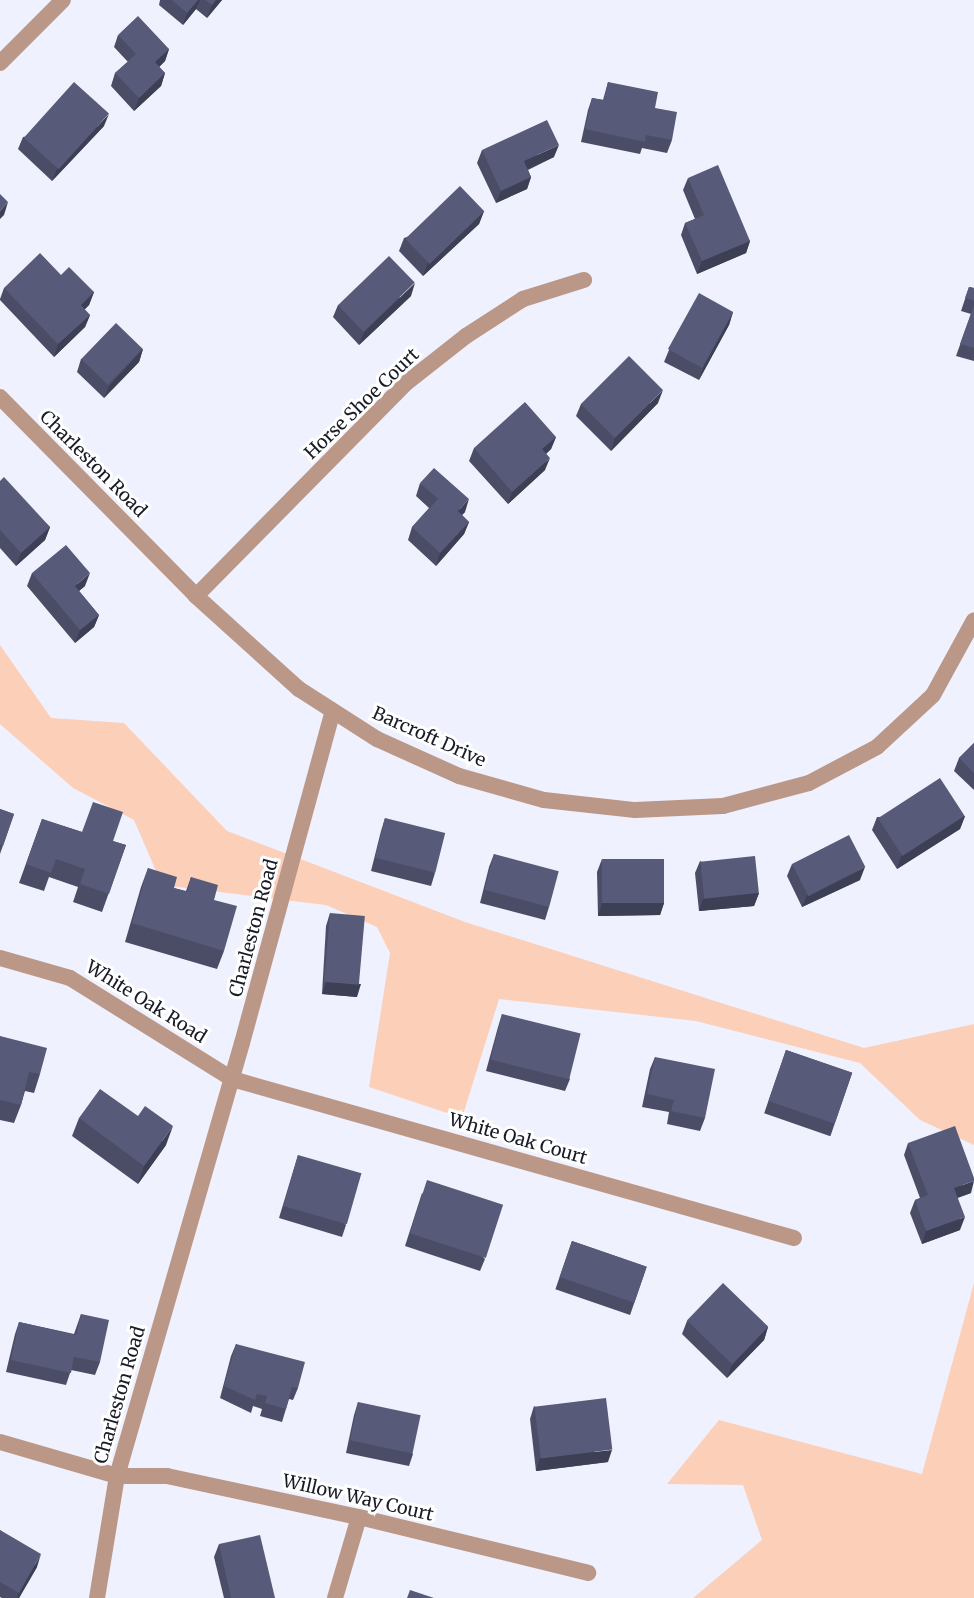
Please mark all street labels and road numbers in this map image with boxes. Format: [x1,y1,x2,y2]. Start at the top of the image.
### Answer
street label: Horse Shoe Court [300,344,424,464]
street label: Charleston Road [35,406,151,522]
street label: Barcroft Drive [369,702,489,772]
street label: Charleston Road [225,857,283,999]
street label: White Oak Road [82,956,210,1048]
street label: White Oak Court [446,1109,590,1169]
street label: Charleston Road [90,1324,150,1466]
street label: Willow Way Court [280,1470,436,1526]

